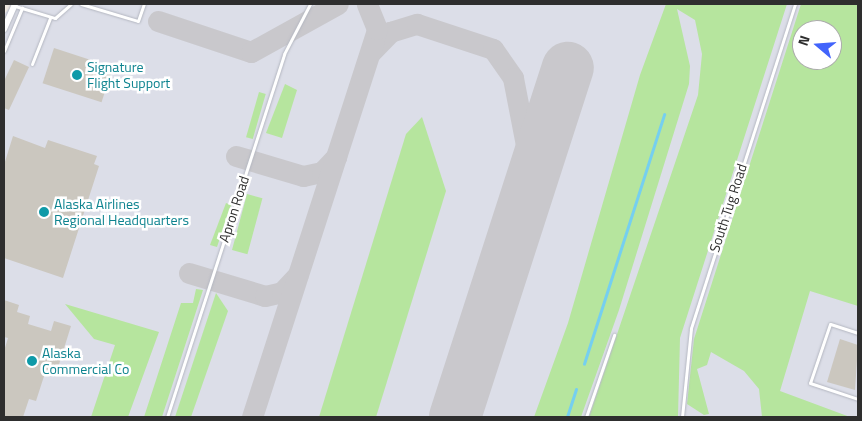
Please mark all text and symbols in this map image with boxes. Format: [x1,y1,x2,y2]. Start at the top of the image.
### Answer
north arrow [792,20,842,70]
text: N [792,33,815,48]
place label: Signature Flight Support [87,59,170,92]
marker: Signature Flight Support [71,69,83,81]
street label: South Tug Road [706,162,750,254]
street label: Apron Road [215,174,253,244]
place label: Alaska Airlines Regional Headquarters [54,196,189,228]
marker: Alaska Airlines Regional Headquarters [38,206,50,218]
place label: Alaska Commercial Co [42,345,129,378]
marker: Alaska Commercial Co [26,355,38,367]

